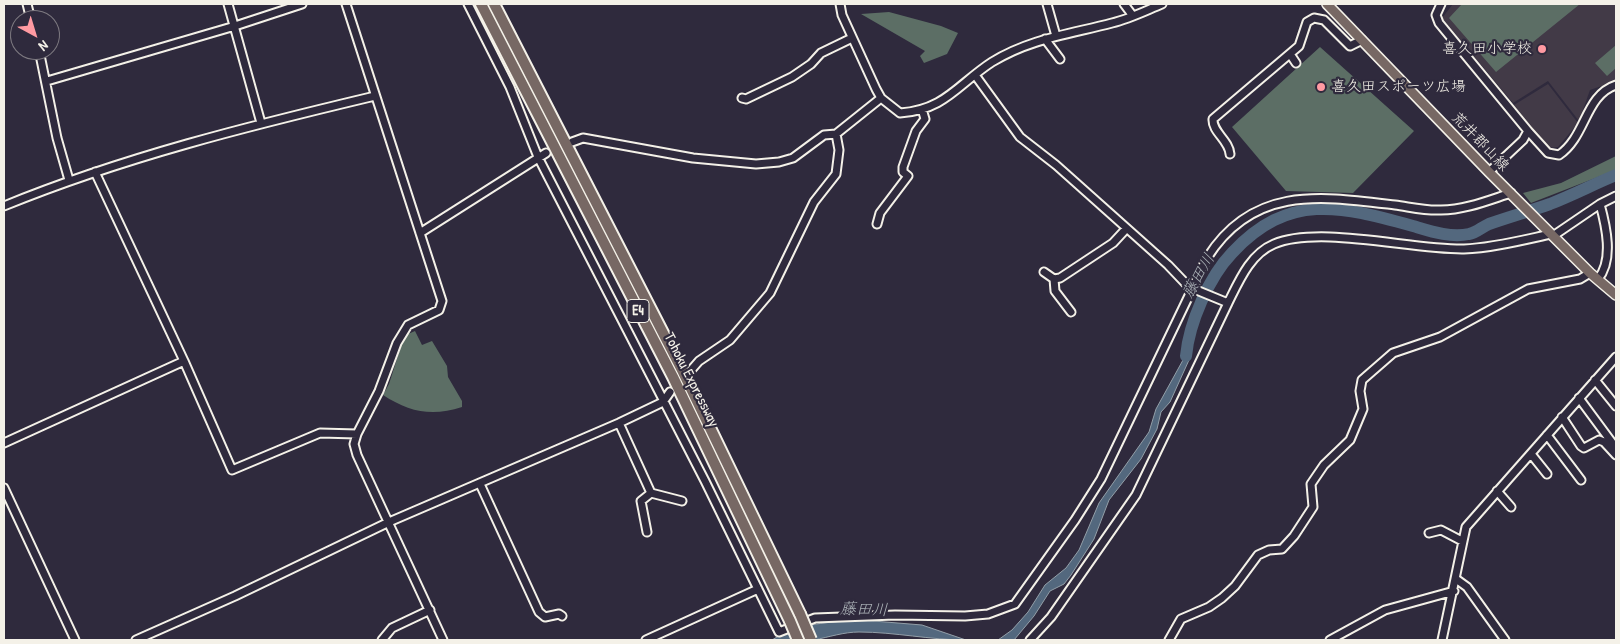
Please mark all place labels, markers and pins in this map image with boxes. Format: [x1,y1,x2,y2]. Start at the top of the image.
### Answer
place label: 喜久田小学校 [1442,40,1532,58]
marker: 喜久田小学校 [1536,43,1548,55]
place label: 喜久田スポーツ広場 [1331,78,1466,96]
marker: 喜久田スポーツ広場 [1315,81,1327,93]

